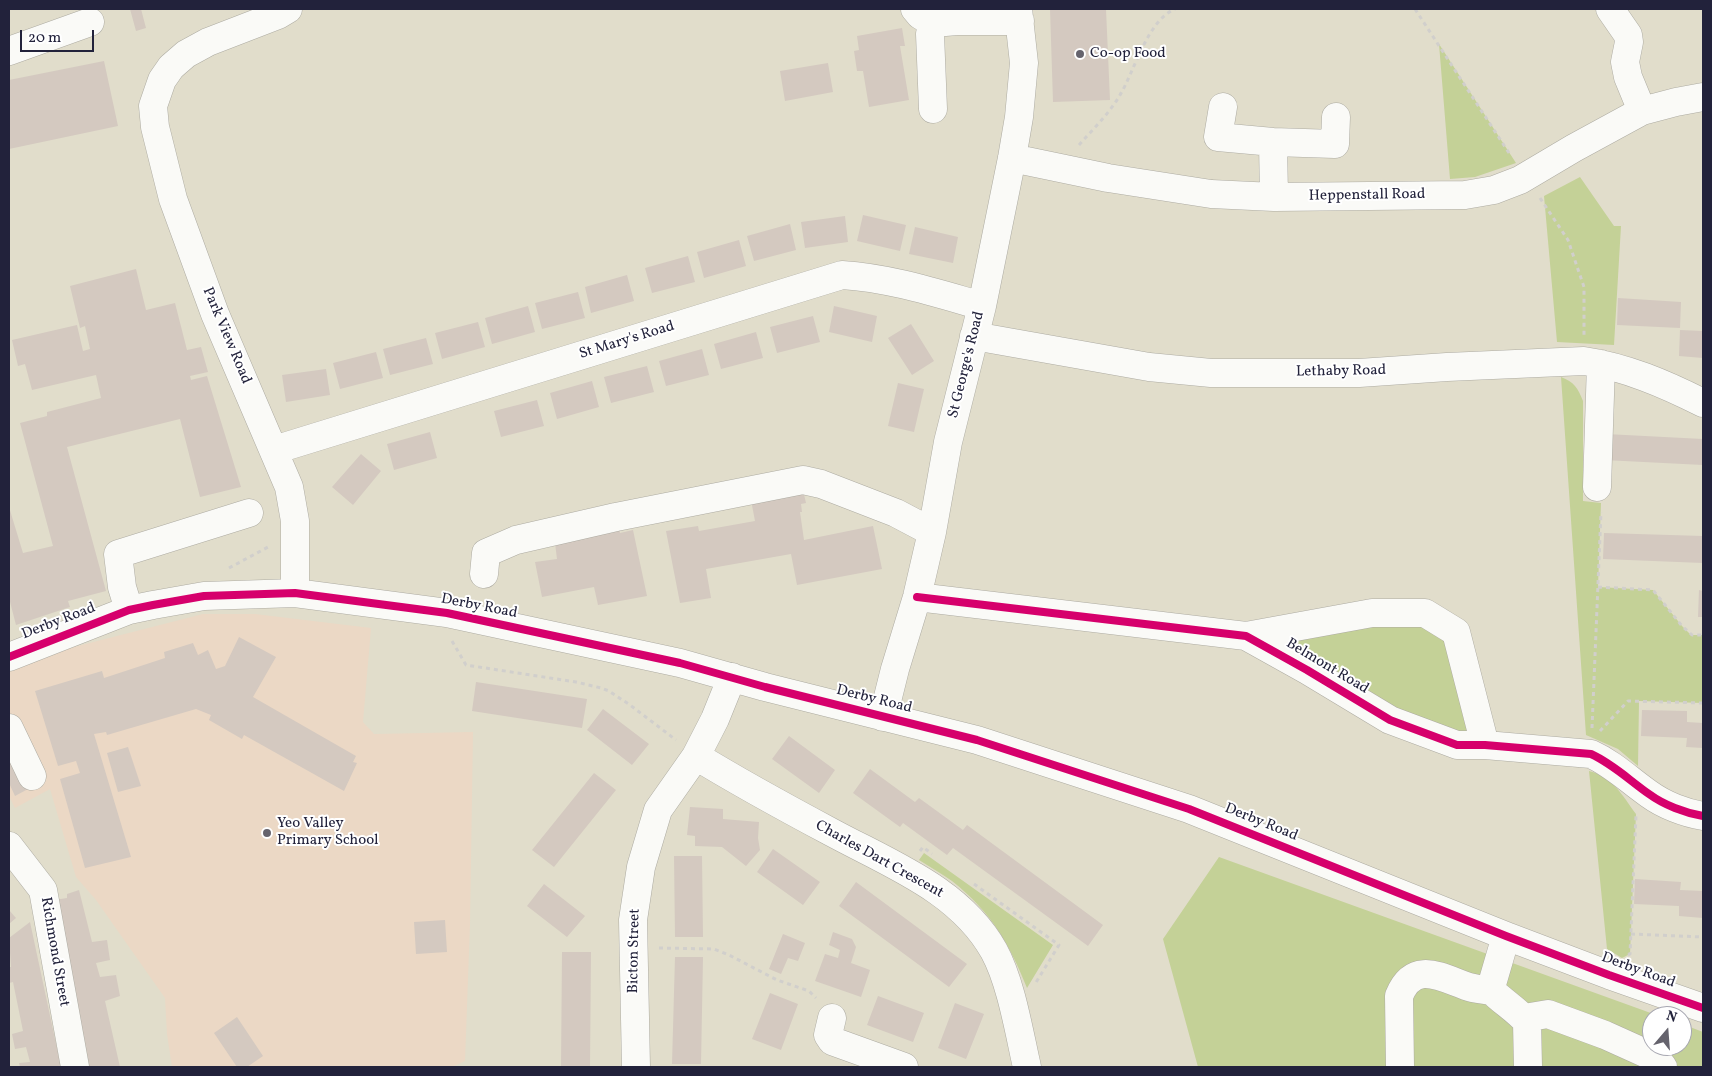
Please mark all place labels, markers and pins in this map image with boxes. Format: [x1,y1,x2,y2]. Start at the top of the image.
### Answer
place label: Co-op Food [1090,45,1166,63]
marker: Co-op Food [1074,48,1086,60]
place label: Yeo Valley Primary School [277,815,379,850]
marker: Yeo Valley Primary School [261,827,273,839]

